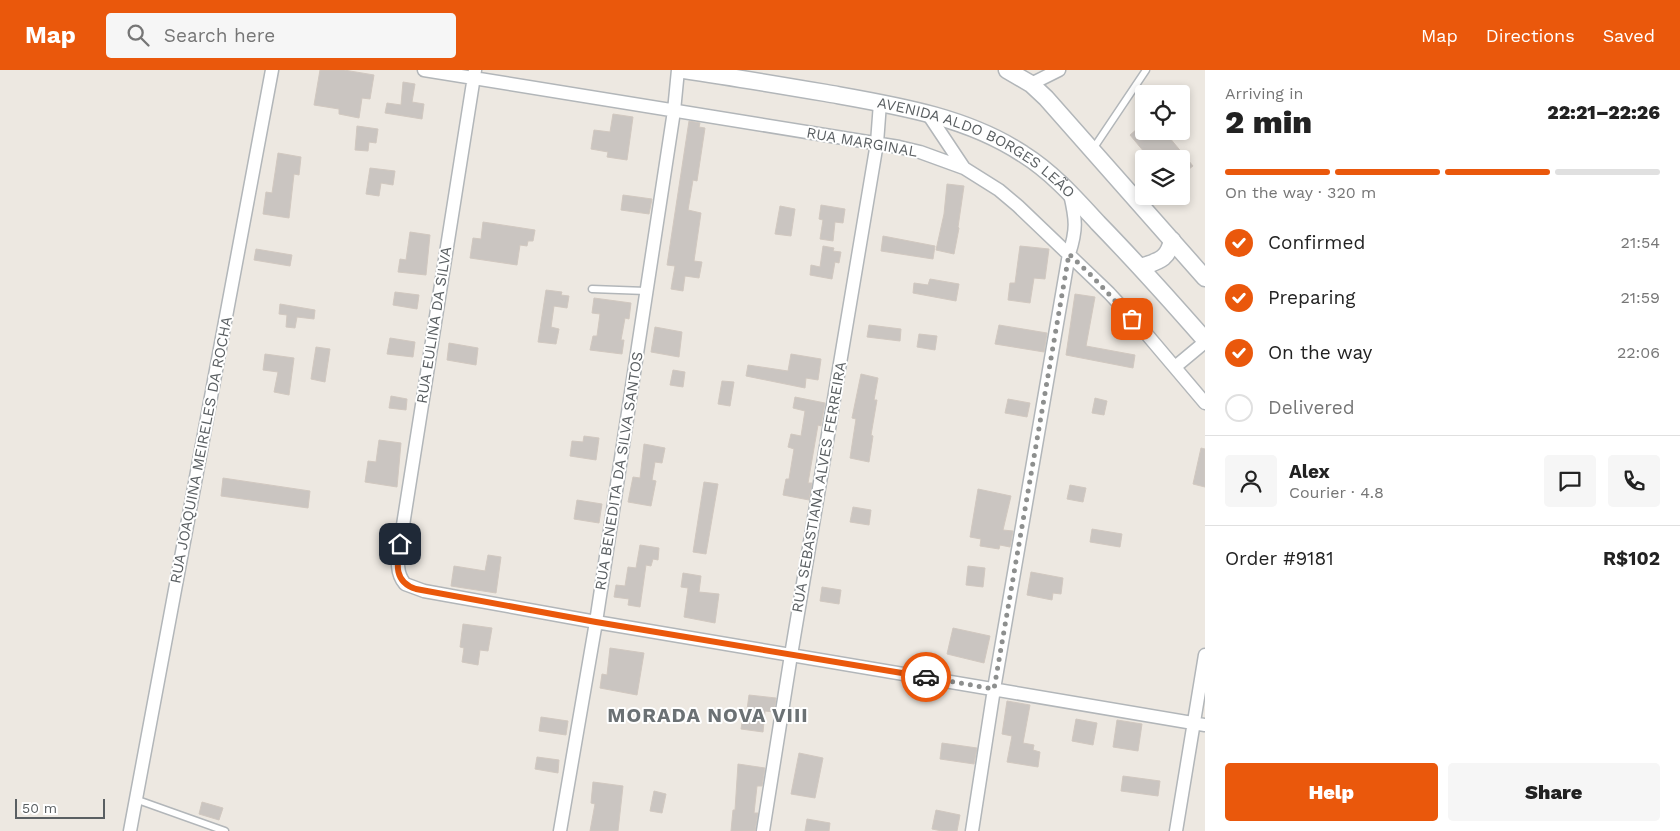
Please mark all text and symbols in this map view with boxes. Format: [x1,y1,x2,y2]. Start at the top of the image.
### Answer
search box [106,13,456,58]
text: Map [25,21,76,49]
icon: search [124,21,152,49]
text: Search here [164,24,275,47]
text: Map [1421,25,1458,46]
text: Directions [1486,25,1575,46]
text: Saved [1603,25,1655,46]
text: Arriving in [1225,84,1303,103]
map controls [1135,85,1190,205]
button: locate [1135,85,1190,140]
street label: AVENIDA ALDO BORGES LEÃO [876,93,1079,202]
text: 22:21–22:26 [1547,101,1660,124]
text: 2 min [1225,103,1312,141]
street label: RUA MARGINAL [805,123,919,161]
button: layers [1135,150,1190,205]
text: On the way · 320 m [1225,183,1376,202]
icon: check [1225,229,1253,257]
text: Confirmed [1268,231,1365,254]
text: 21:54 [1621,233,1660,252]
street label: RUA EULINA DA SILVA [413,245,455,405]
icon: check [1225,284,1253,312]
text: Preparing [1268,286,1355,309]
text: 21:59 [1621,288,1660,307]
pin [1111,298,1153,340]
icon: bag [1118,305,1146,333]
street label: RUA JOAQUINA MEIRELES DA ROCHA [166,315,236,585]
icon: check [1225,339,1253,367]
text: On the way [1268,341,1372,364]
text: 22:06 [1617,343,1660,362]
street label: RUA BENEDITA DA SILVA SANTOS [591,350,647,592]
street label: RUA SEBASTIANA ALVES FERREIRA [788,360,850,614]
text: Delivered [1268,396,1355,419]
button: person [1225,455,1277,507]
button: chat [1544,455,1596,507]
button: phone [1608,455,1660,507]
text: Alex [1289,460,1330,483]
text: Courier · 4.8 [1289,483,1384,502]
pin [379,523,421,565]
icon: home [386,530,414,558]
text: Order #9181 [1225,547,1334,570]
text: R$102 [1603,547,1660,570]
courier [901,652,951,702]
icon: car [912,663,940,691]
district label: MORADA NOVA VIII [607,703,809,727]
button: Help [1225,763,1438,821]
button: Share [1448,763,1660,821]
scale bar [15,796,105,819]
text: 50 m [22,800,57,816]

